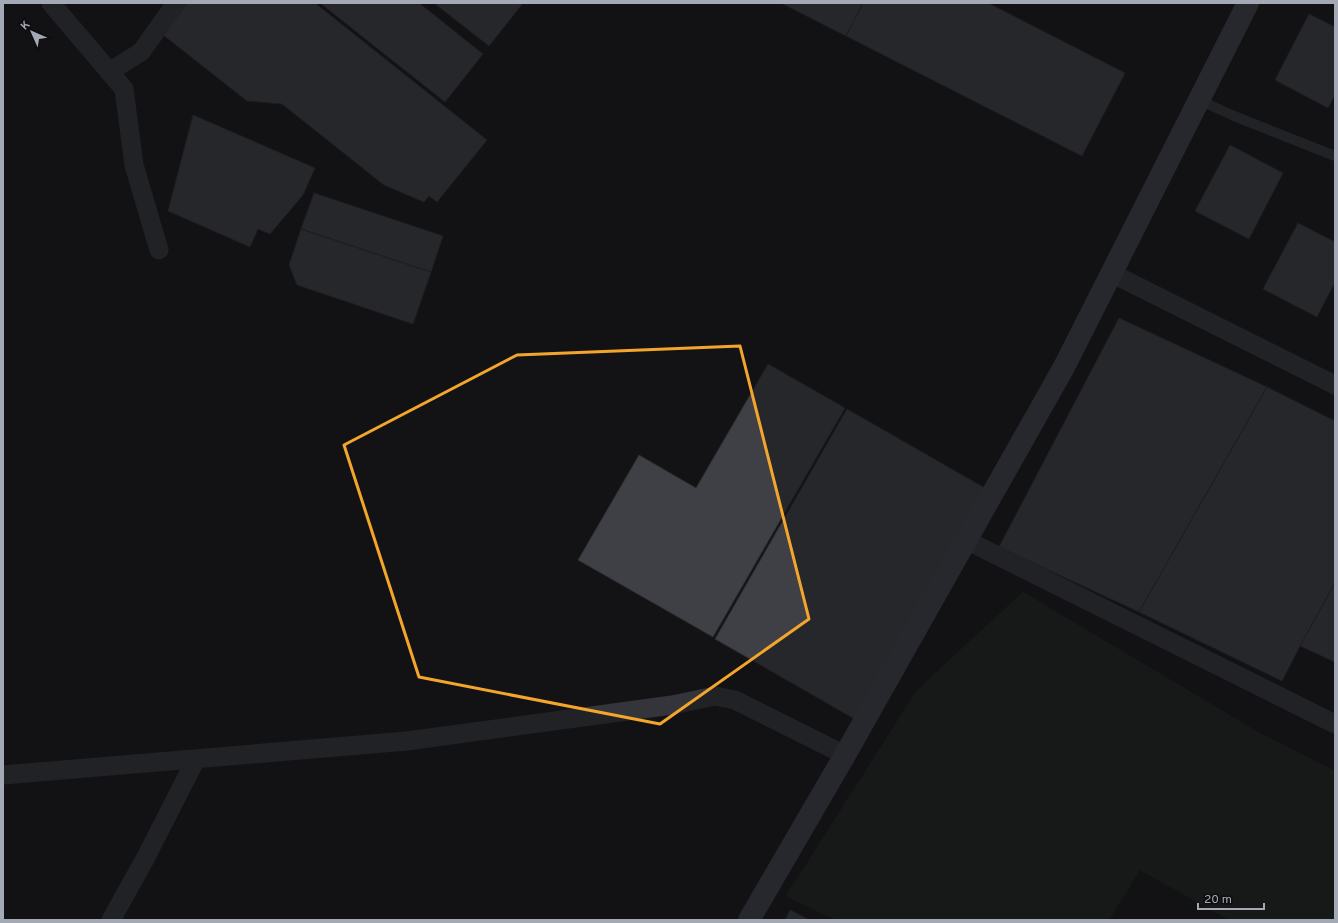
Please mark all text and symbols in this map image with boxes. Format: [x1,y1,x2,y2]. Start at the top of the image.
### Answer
north arrow [12,12,52,52]
text: K [18,18,33,33]
scale bar [1198,885,1264,911]
text: 20 m [1204,892,1232,908]

